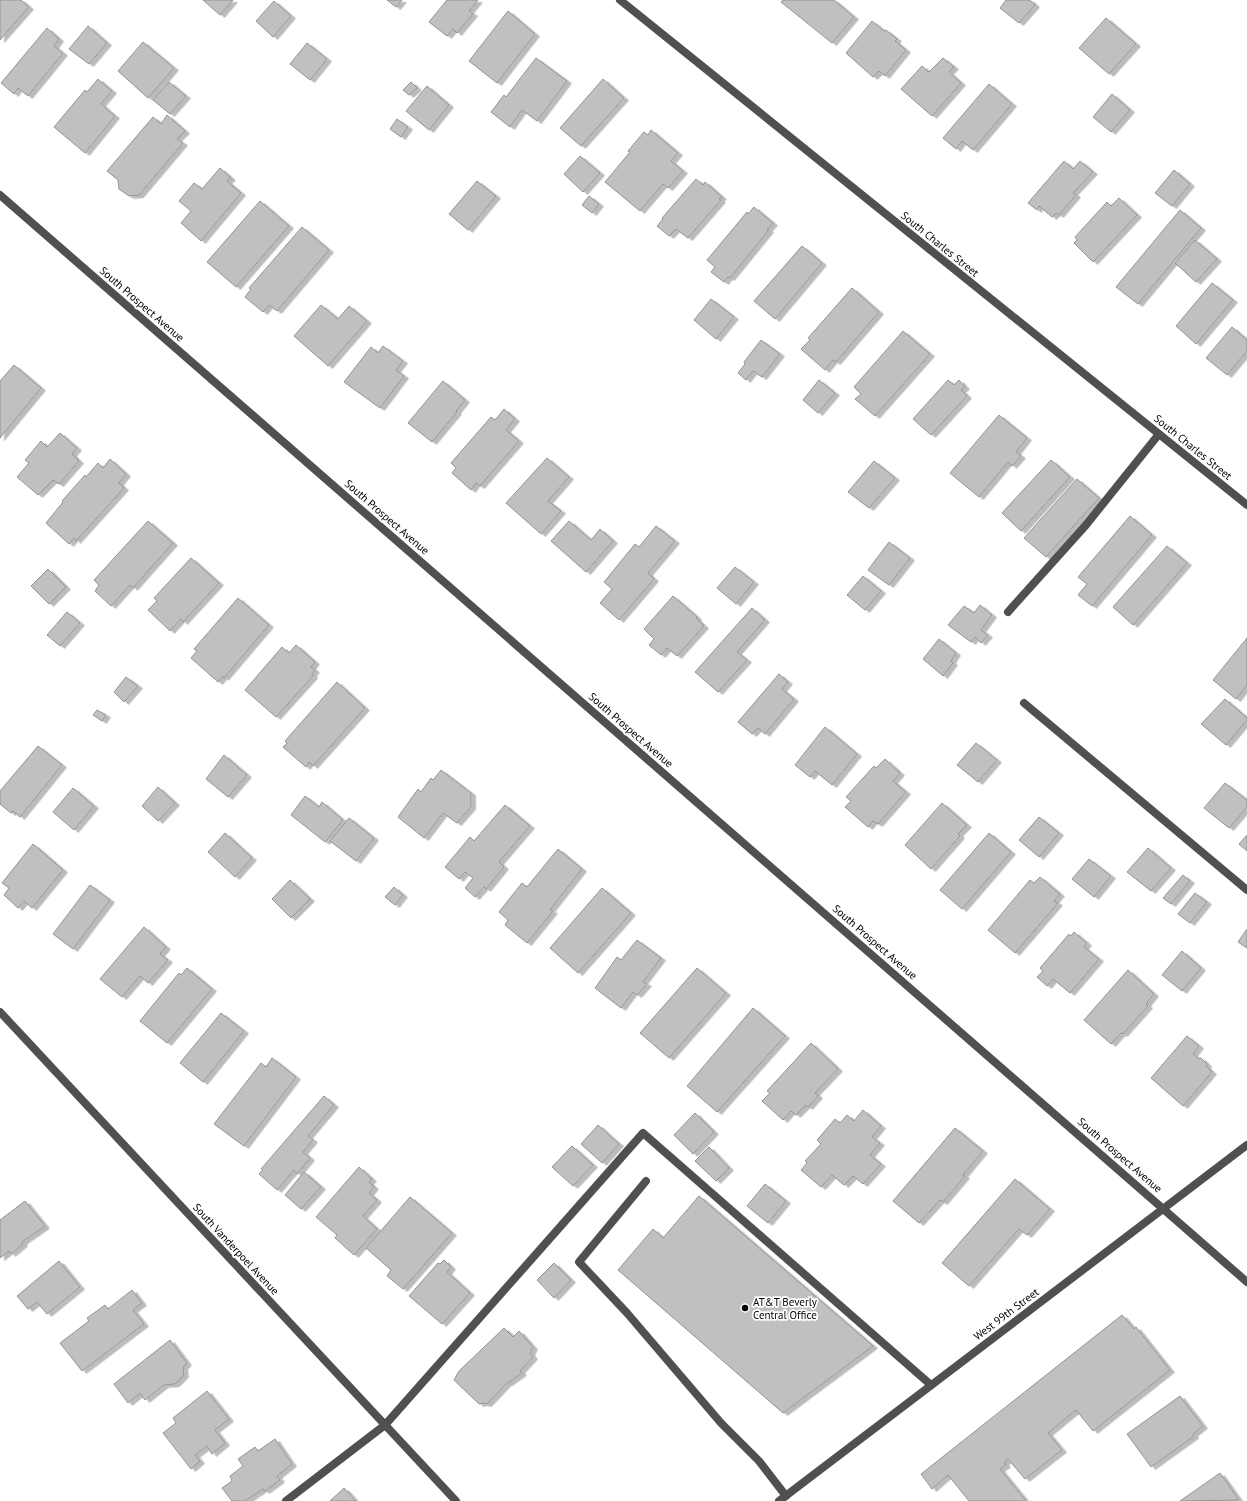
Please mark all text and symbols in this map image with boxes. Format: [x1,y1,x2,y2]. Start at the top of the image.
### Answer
street label: South Charles Street [898,208,982,280]
street label: South Prospect Avenue [97,263,187,345]
street label: South Charles Street [1151,411,1235,483]
street label: South Prospect Avenue [342,476,432,558]
street label: South Prospect Avenue [586,689,676,771]
street label: South Prospect Avenue [830,901,920,983]
street label: South Prospect Avenue [1075,1114,1165,1196]
street label: South Vanderpoel Avenue [190,1200,282,1298]
street label: West 99th Street [971,1285,1042,1343]
place label: AT&T Beverly Central Office [753,1295,818,1322]
marker: AT&T Beverly Central Office [740,1303,750,1313]

